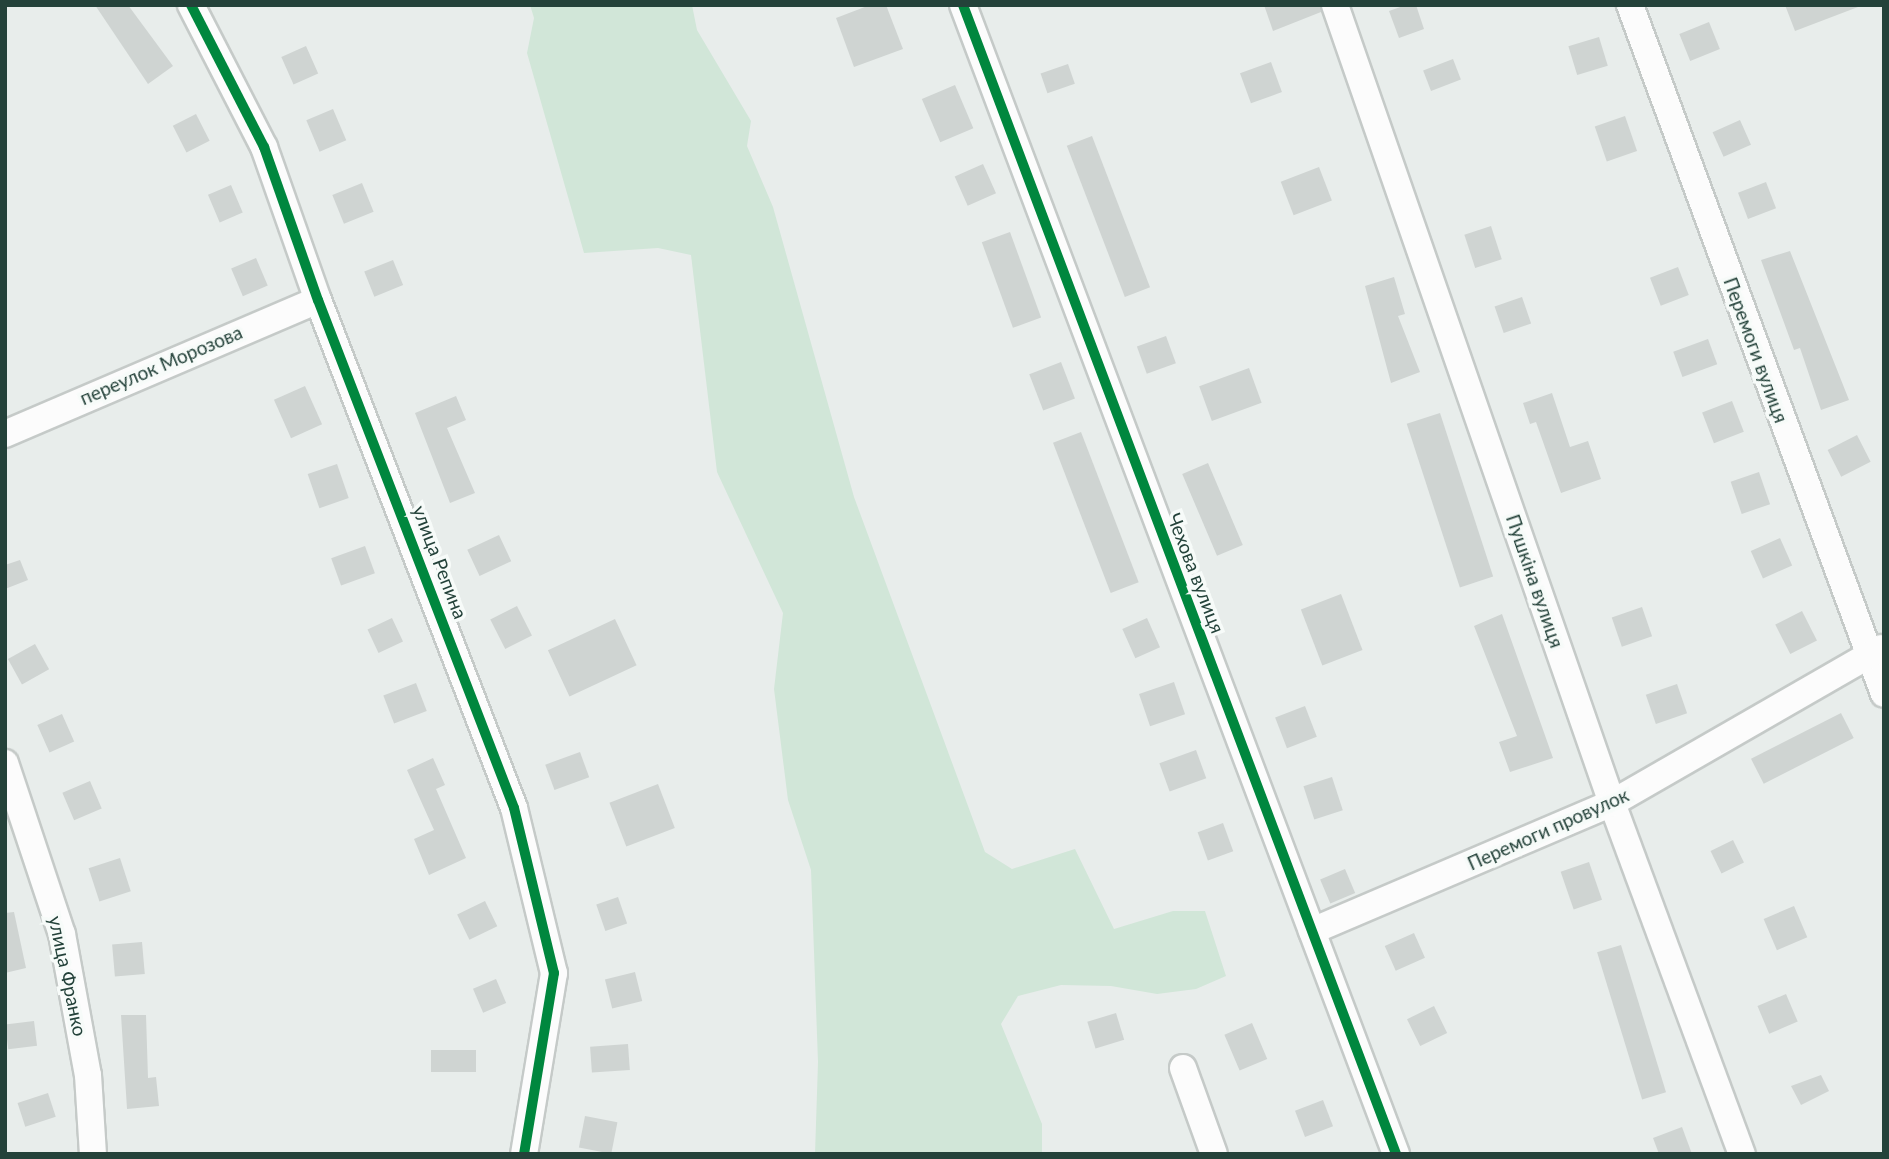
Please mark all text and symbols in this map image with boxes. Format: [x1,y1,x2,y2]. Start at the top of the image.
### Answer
street label: Перемоги вулиця [1719,274,1793,426]
street label: переулок Морозова [76,320,246,410]
street label: улица Репина [408,502,472,622]
street label: Чехова вулиця [1163,510,1229,636]
street label: Пушкіна вулиця [1501,511,1569,651]
street label: Перемоги провулок [1464,783,1632,875]
street label: улица Франко [44,914,92,1038]

